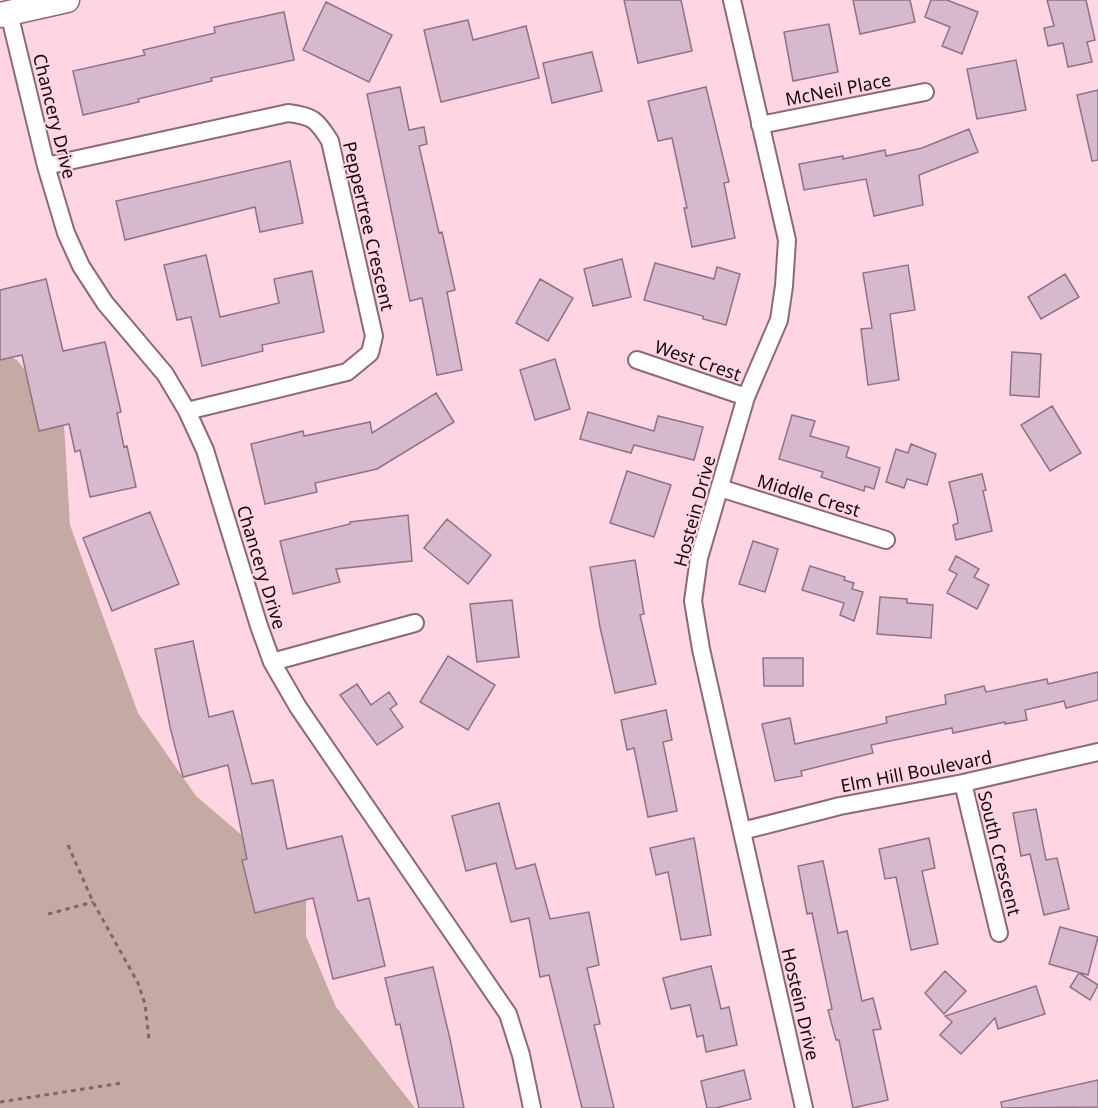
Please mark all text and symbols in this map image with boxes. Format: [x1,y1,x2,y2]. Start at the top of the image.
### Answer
street label: Chancery Drive [28,51,82,181]
street label: McNeil Place [783,67,893,111]
street label: Peppertree Crescent [338,139,400,313]
street label: West Crest [652,334,745,386]
street label: Hostein Drive [668,453,720,569]
street label: Middle Crest [755,468,864,522]
street label: Chancery Drive [232,502,292,632]
street label: Elm Hill Boulevard [838,745,994,797]
street label: South Crescent [973,788,1027,918]
street label: Hostein Drive [776,946,826,1062]

